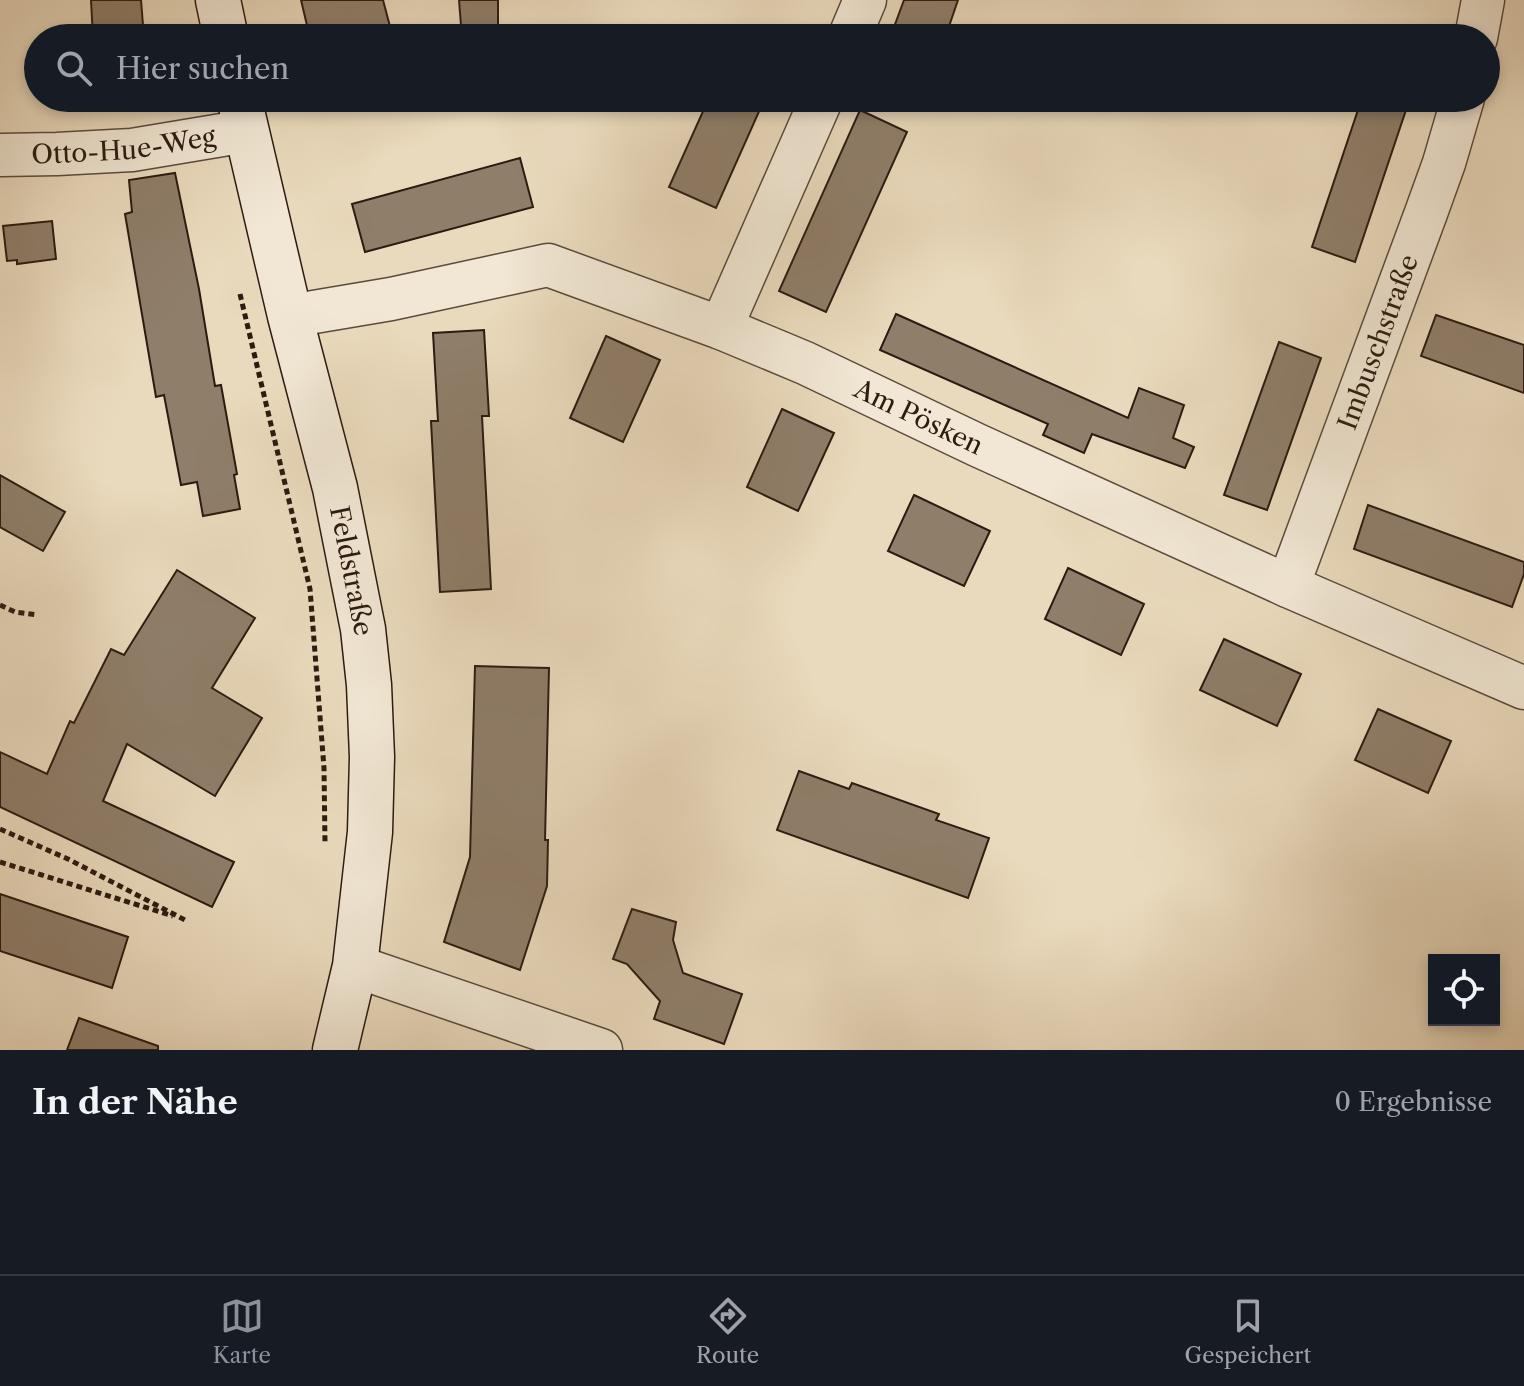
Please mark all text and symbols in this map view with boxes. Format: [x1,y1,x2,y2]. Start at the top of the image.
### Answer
search box [24,24,1500,112]
icon: search [52,46,96,90]
text: Hier suchen [116,50,289,87]
street label: Otto-Hue-Weg [31,120,218,170]
street label: Imbuschstraße [1331,250,1425,434]
street label: Am Pösken [848,372,988,462]
street label: Feldstraße [323,503,380,638]
map controls [1428,954,1500,1026]
button: locate [1428,954,1500,1026]
text: In der Nähe [32,1081,238,1123]
text: 0 Ergebnisse [1335,1086,1492,1118]
tab: Karte [213,1294,271,1369]
tab: Route [696,1294,759,1369]
tab: Gespeichert [1184,1294,1311,1369]

